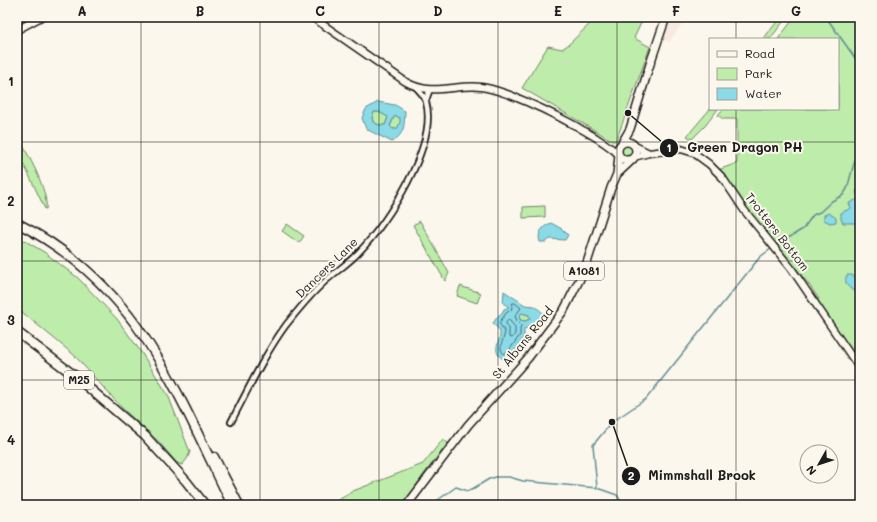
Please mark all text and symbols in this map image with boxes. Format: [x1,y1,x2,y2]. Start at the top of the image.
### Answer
text: A [77,2,87,19]
text: B [196,2,205,19]
text: C [315,2,325,19]
text: D [433,2,443,19]
text: E [554,2,562,19]
text: F [672,2,680,19]
text: G [791,2,801,19]
legend [709,38,839,110]
text: Road [745,45,775,61]
text: Park [745,65,772,81]
text: 1 [8,72,14,89]
text: Water [745,85,782,101]
callout: Green Dragon PH [659,135,810,160]
text: Green Dragon PH [687,138,803,155]
text: 1 [666,139,672,155]
street label: Trotters Bottom [742,189,813,274]
text: 2 [7,192,15,209]
street label: Dancers Lane [292,234,361,301]
road number: A1081 [564,262,604,280]
street label: St Albans Road [488,303,557,382]
text: 3 [7,311,15,328]
road number: M25 [64,371,94,389]
text: 4 [7,431,15,448]
north arrow [799,444,839,484]
callout: Mimmshall Brook [621,463,764,488]
text: N [802,463,819,479]
text: Mimmshall Brook [648,466,756,483]
text: 2 [628,467,635,483]

